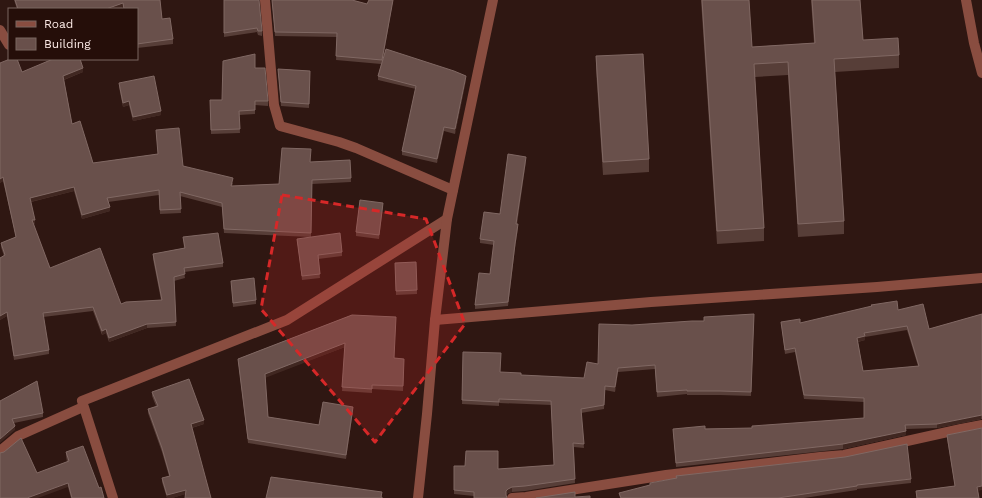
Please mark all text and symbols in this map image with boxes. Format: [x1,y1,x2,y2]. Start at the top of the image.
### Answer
legend [8,8,138,60]
text: Road [44,17,73,31]
text: Building [44,37,91,51]

